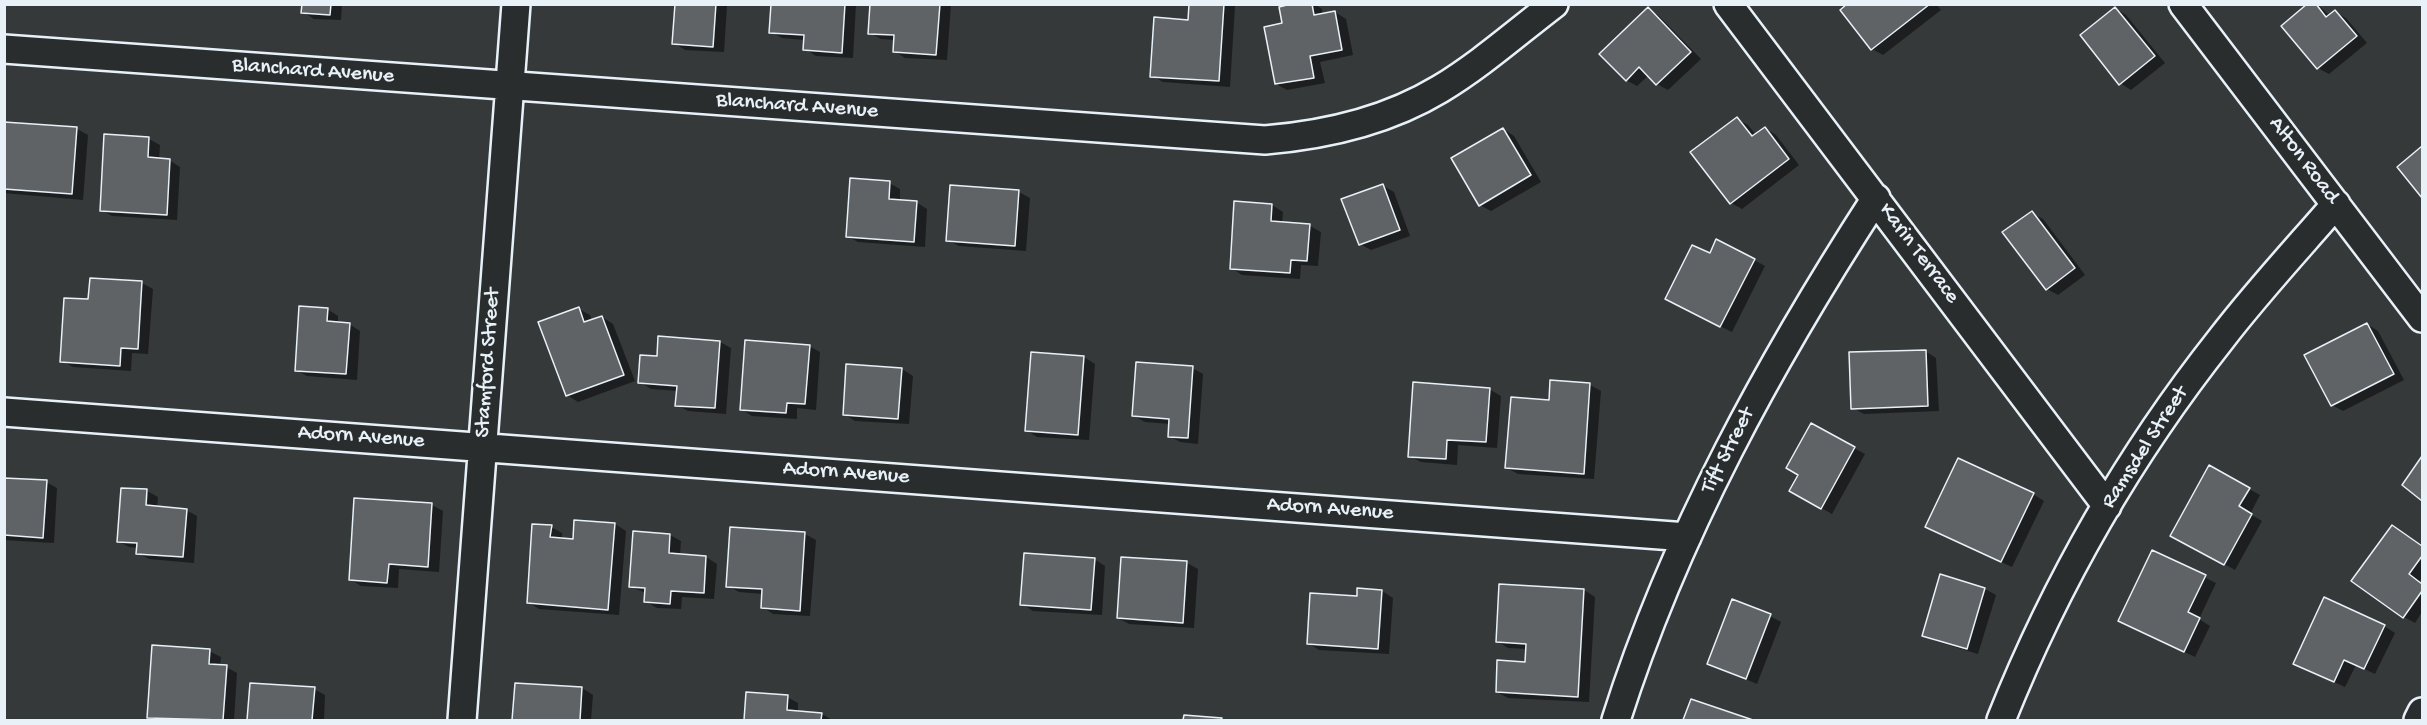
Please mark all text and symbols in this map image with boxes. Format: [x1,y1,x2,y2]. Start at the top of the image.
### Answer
street label: Blanchard Avenue [231,53,395,91]
street label: Blanchard Avenue [715,88,879,126]
street label: Alton Road [2262,112,2344,210]
street label: Karin Terrace [1872,199,1964,309]
street label: Stamford Street [471,287,507,439]
street label: Ramsdel Street [2097,382,2195,514]
street label: Tift Street [1696,404,1762,498]
street label: Adorn Avenue [297,420,425,456]
street label: Adorn Avenue [782,456,910,492]
street label: Adorn Avenue [1266,492,1394,528]

